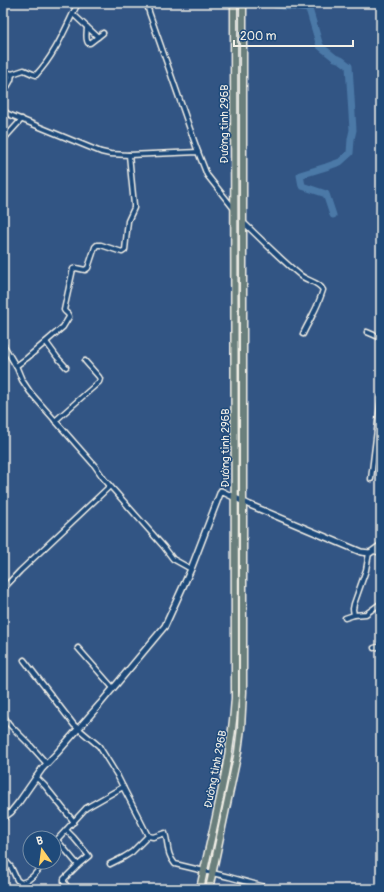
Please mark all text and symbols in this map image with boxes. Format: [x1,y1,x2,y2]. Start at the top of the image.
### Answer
scale bar [234,22,353,48]
text: 200 m [240,29,277,44]
street label: Đường tỉnh 296B [218,85,231,163]
street label: Đường tỉnh 296B [219,409,232,487]
street label: Đường tỉnh 296B [202,729,229,809]
north arrow [22,830,62,870]
text: B [35,834,44,848]

